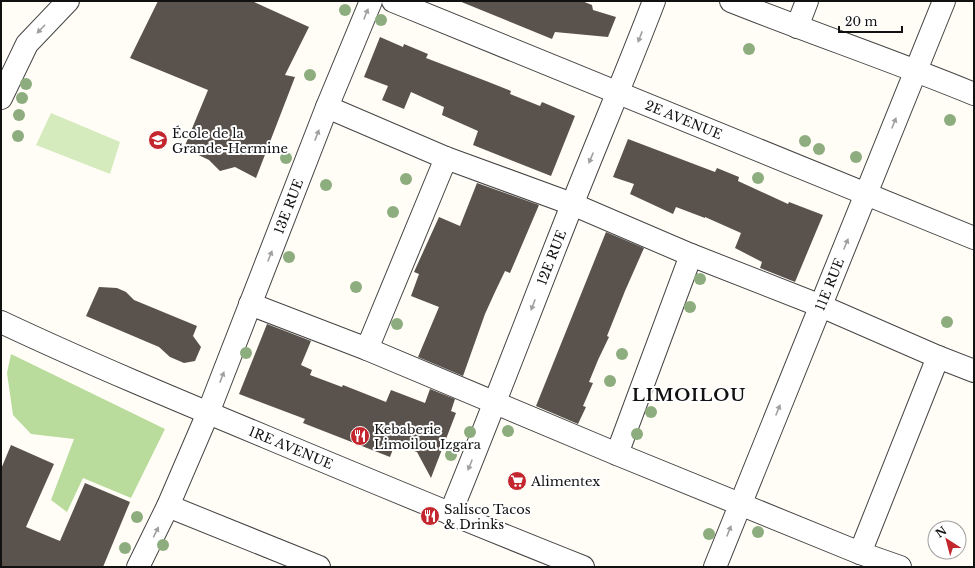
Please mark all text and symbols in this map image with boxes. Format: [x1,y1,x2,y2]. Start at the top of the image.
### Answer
one-way arrow [363,8,369,20]
scale bar [839,8,902,34]
text: 20 m [845,14,877,29]
one-way arrow [36,24,46,34]
one-way arrow [637,32,643,44]
street label: 2E AVENUE [642,97,725,143]
one-way arrow [892,117,898,129]
place label: École de la Grande-Hermine [172,125,288,157]
one-way arrow [314,128,320,140]
school or university icon: École de la Grande-Hermine [147,129,169,151]
one-way arrow [588,152,594,164]
street label: 13E RUE [270,177,307,236]
street label: 12E RUE [533,228,570,287]
one-way arrow [843,238,849,249]
one-way arrow [267,249,273,261]
street label: 11E RUE [812,256,848,313]
one-way arrow [530,299,536,311]
one-way arrow [220,370,226,382]
district label: LIMOILOU [632,385,746,406]
one-way arrow [776,404,782,416]
place label: Kebaberie Limoilou Izgara [374,421,482,453]
street label: 1RE AVENUE [246,423,335,473]
restaurant icon: Kebaberie Limoilou Izgara [349,425,371,447]
one-way arrow [466,459,472,471]
supermarket icon: Alimentex [506,470,528,492]
place label: Alimentex [530,473,600,490]
place label: Salisco Tacos & Drinks [444,501,531,533]
restaurant icon: Salisco Tacos & Drinks [419,505,441,527]
north arrow [927,520,967,560]
text: N [933,523,950,541]
one-way arrow [727,524,733,536]
one-way arrow [152,526,159,538]

